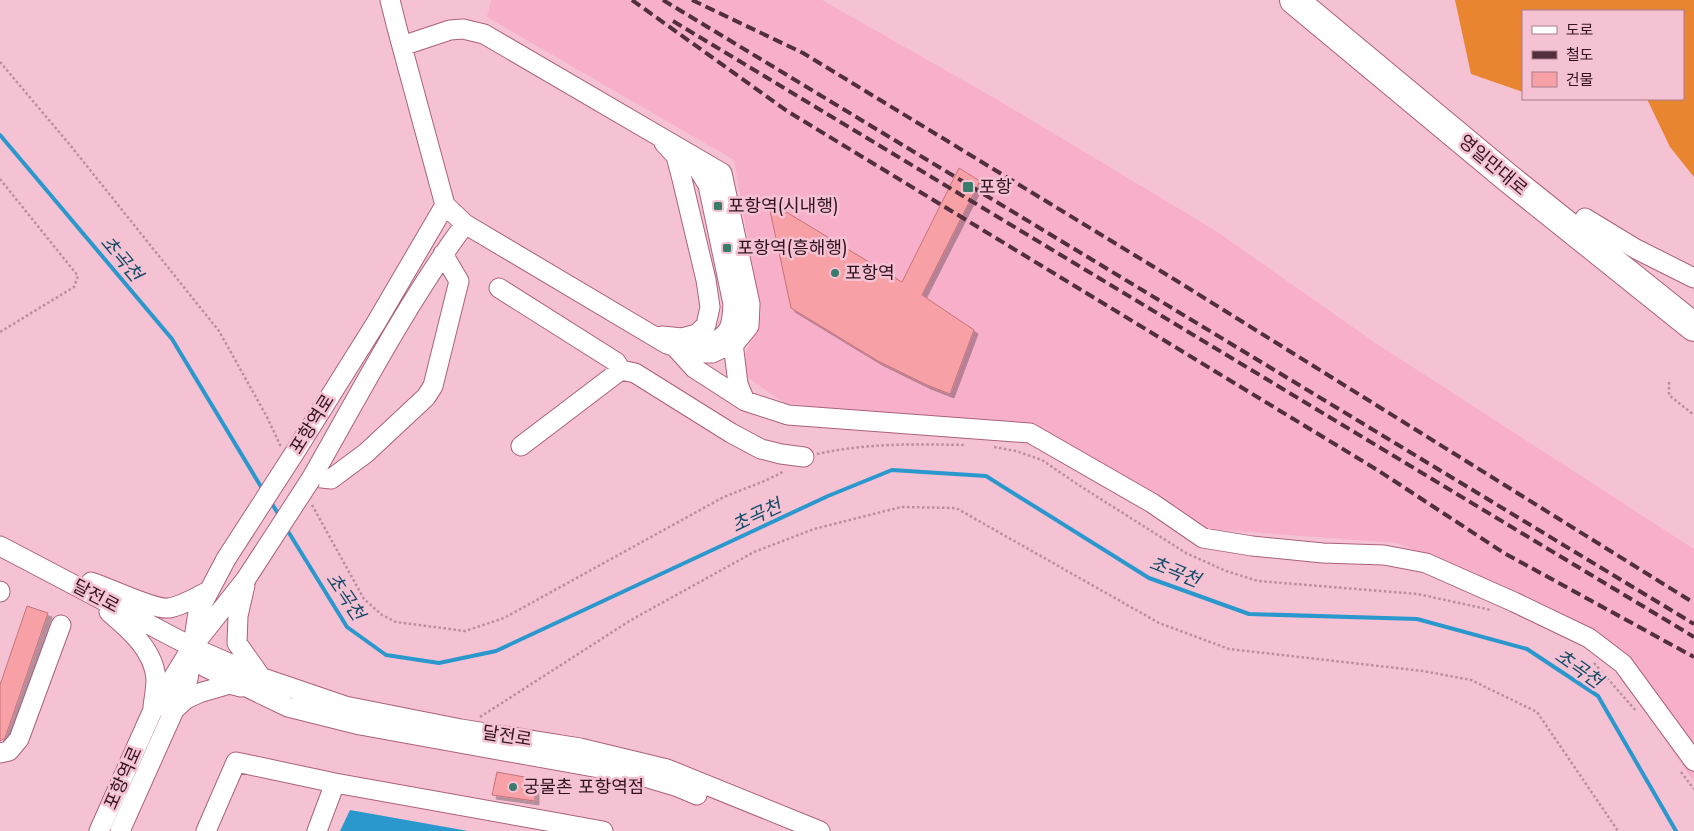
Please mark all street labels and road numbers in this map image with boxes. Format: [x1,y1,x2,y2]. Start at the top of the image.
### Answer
street label: 영일만대로 [1453,128,1533,202]
street label: 포항역로 [283,389,341,459]
street label: 달전로 [68,573,124,619]
street label: 달전로 [480,719,534,753]
street label: 포항역로 [98,742,148,814]

